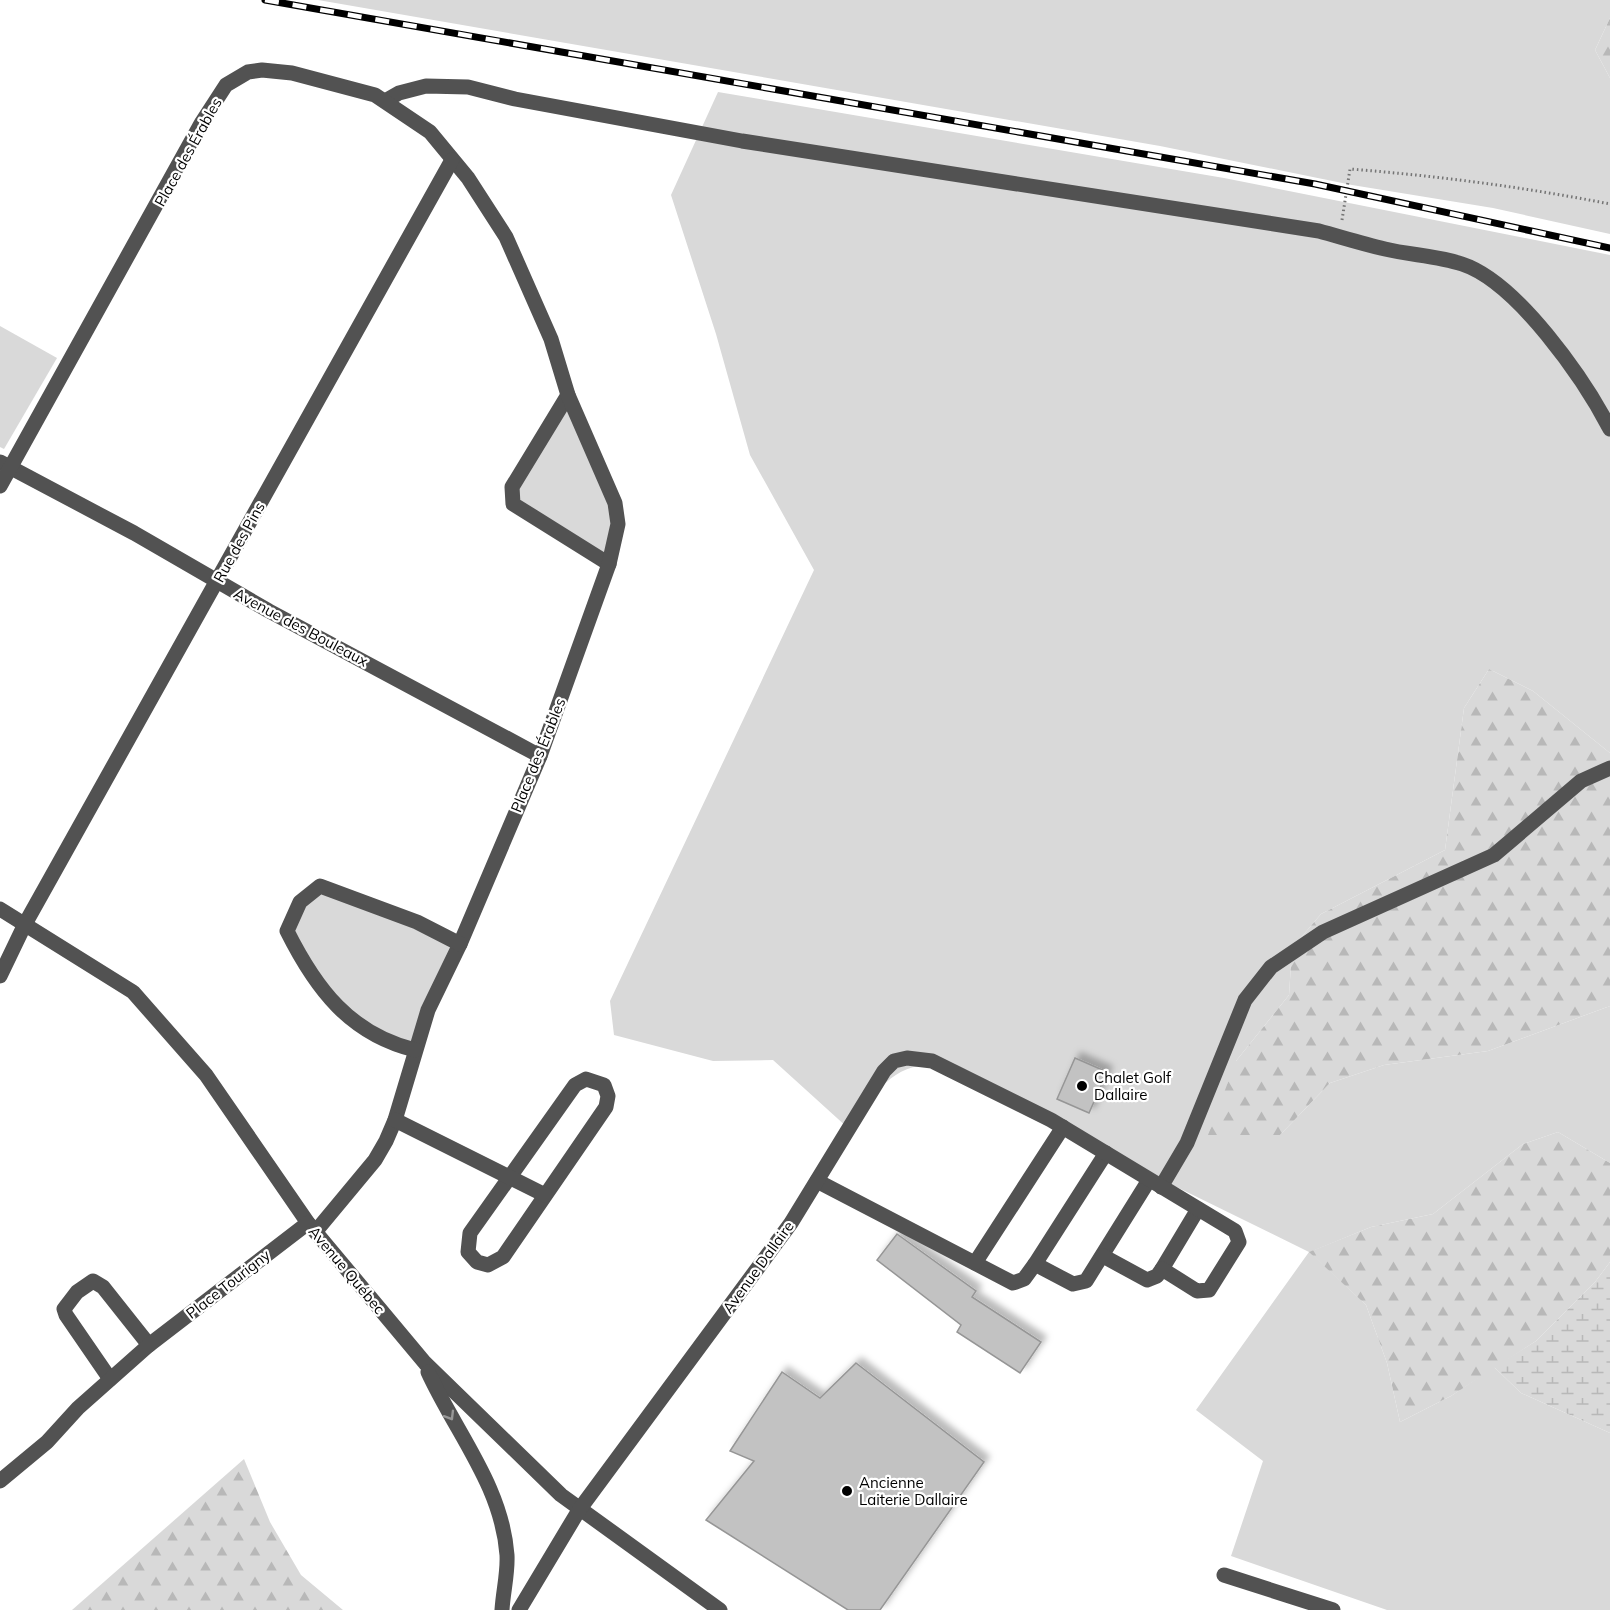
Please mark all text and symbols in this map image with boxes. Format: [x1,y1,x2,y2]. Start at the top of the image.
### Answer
street label: Place des Érables [150,94,226,210]
street label: Rue des Pins [209,498,269,586]
street label: Avenue des Bouleaux [231,584,371,670]
street label: Place des Érables [506,695,570,815]
place label: Chalet Golf Dallaire [1094,1068,1172,1104]
marker: Chalet Golf Dallaire [1075,1079,1089,1093]
street label: Avenue Dallaire [718,1217,798,1317]
street label: Avenue Québec [305,1222,389,1318]
street label: Place Tourigny [182,1245,274,1323]
one-way arrow [442,1410,454,1420]
place label: Ancienne Laiterie Dallaire [859,1473,968,1509]
marker: Ancienne Laiterie Dallaire [840,1484,854,1498]

